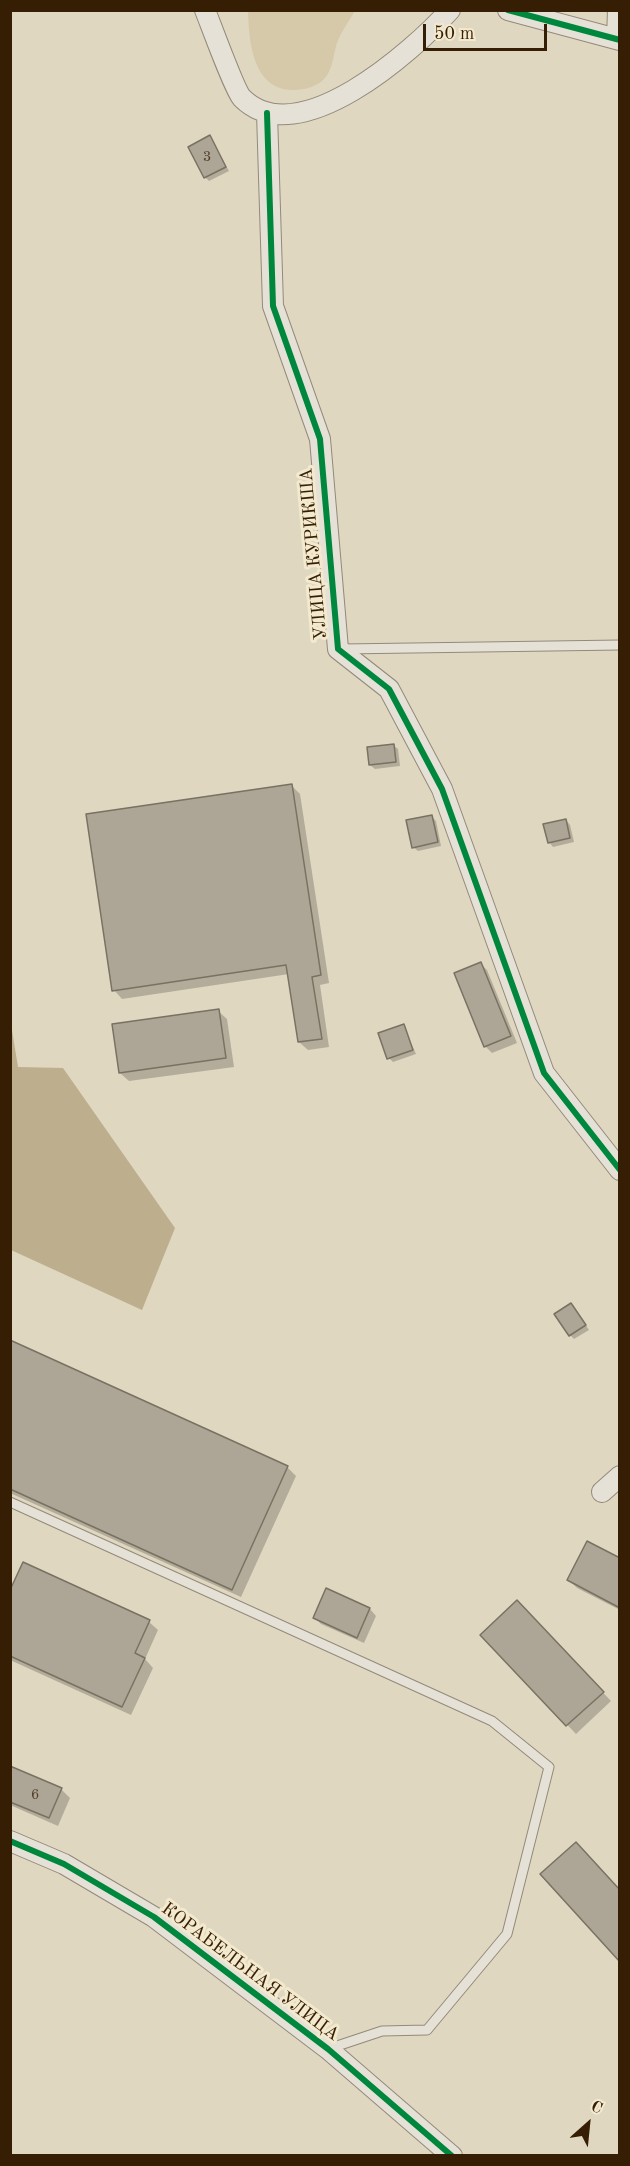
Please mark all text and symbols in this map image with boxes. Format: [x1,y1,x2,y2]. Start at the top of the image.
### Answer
scale bar [426,12,550,50]
text: 50 m [434,25,474,43]
house number: 3 [203,148,211,166]
street label: УЛИЦА КУРИКША [296,467,332,641]
house number: 6 [31,1786,39,1804]
street label: КОРАБЕЛЬНАЯ УЛИЦА [157,1898,343,2046]
north arrow [558,2094,618,2154]
text: С [588,2098,605,2117]

